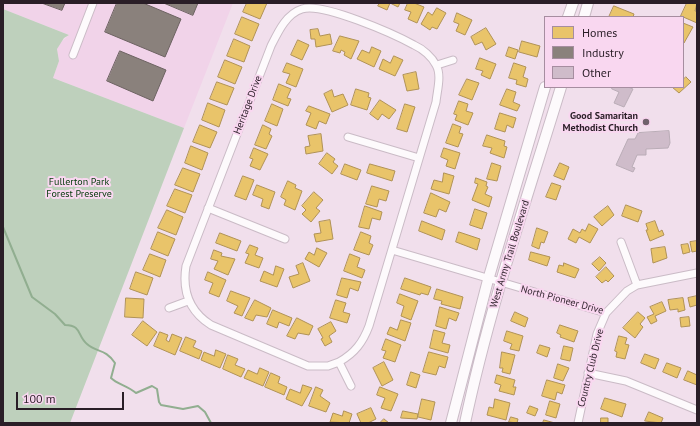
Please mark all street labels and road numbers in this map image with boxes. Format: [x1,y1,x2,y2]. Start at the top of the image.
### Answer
street label: Heritage Drive [231,74,265,136]
street label: West Army Trail Boulevard [488,199,532,309]
street label: North Pioneer Drive [519,283,605,317]
street label: Country Club Drive [575,328,607,408]

